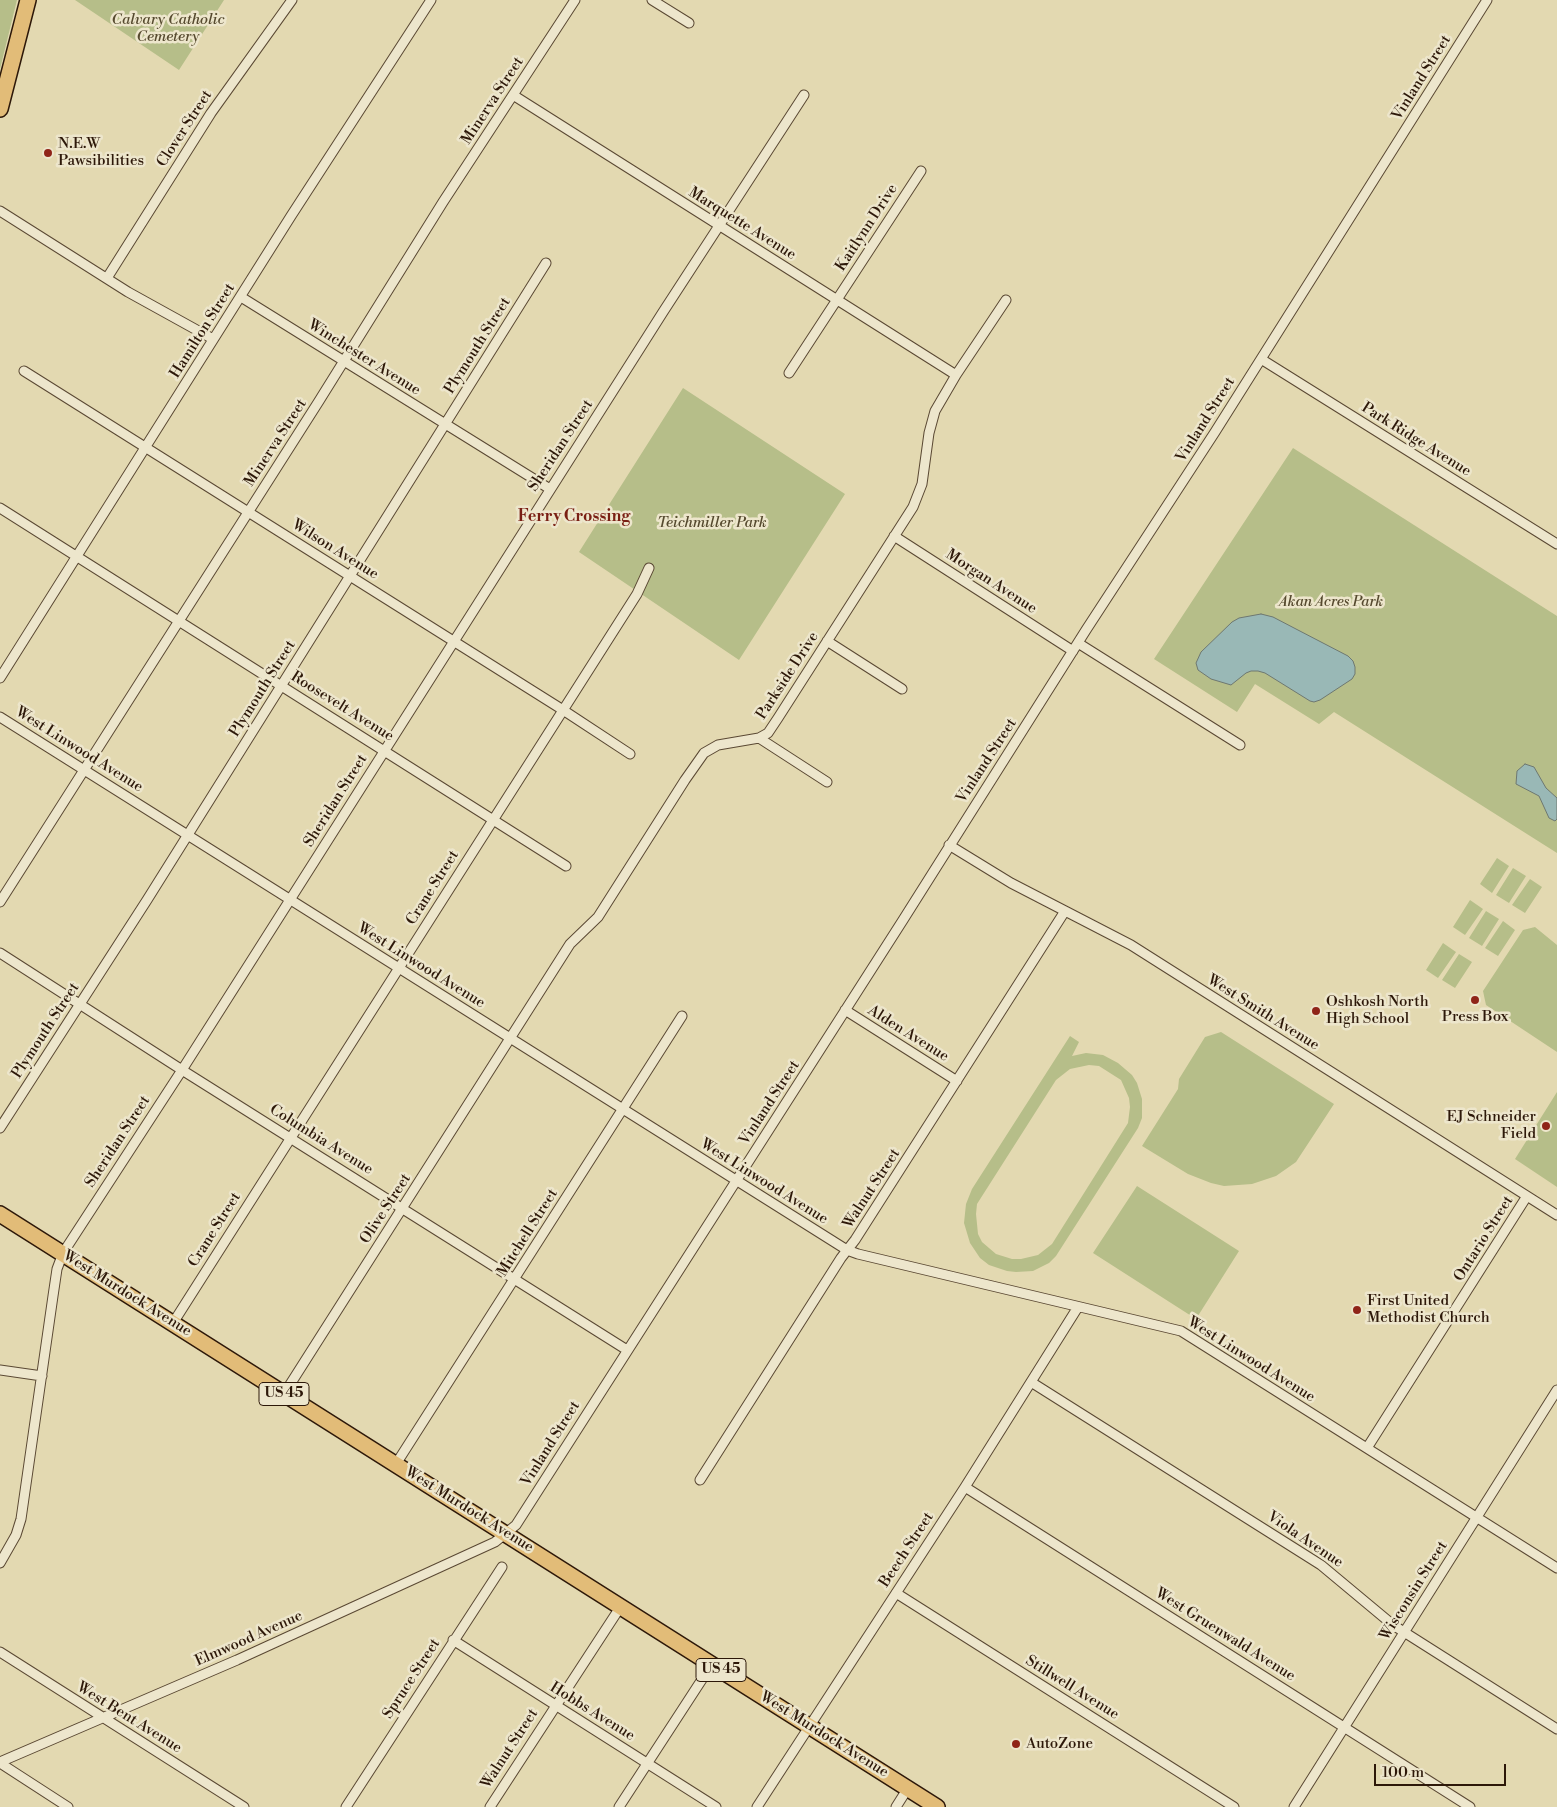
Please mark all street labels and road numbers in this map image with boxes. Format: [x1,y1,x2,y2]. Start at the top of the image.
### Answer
street label: Vinland Street [1389,32,1455,124]
street label: Minerva Street [458,54,528,148]
street label: Clover Street [153,87,217,171]
street label: Kaitlynn Drive [832,181,902,275]
street label: Marquette Avenue [685,184,799,264]
street label: Hamilton Street [167,280,239,382]
street label: Plymouth Street [441,294,515,398]
street label: Winchester Avenue [304,316,424,400]
street label: Vinland Street [1173,374,1239,466]
street label: Minerva Street [241,396,311,490]
street label: Sheridan Street [525,397,597,495]
street label: Park Ridge Avenue [1358,399,1474,481]
street label: Wilson Avenue [288,516,382,584]
street label: Morgan Avenue [942,546,1040,618]
street label: Parkside Drive [753,629,823,723]
street label: Plymouth Street [226,637,300,741]
street label: Roosevelt Avenue [287,668,397,746]
street label: West Linwood Avenue [12,703,146,797]
street label: Vinland Street [953,715,1021,807]
street label: Sheridan Street [300,751,372,851]
street label: Crane Street [403,847,463,929]
street label: West Linwood Avenue [354,919,488,1013]
street label: West Smith Avenue [1204,971,1322,1055]
street label: Plymouth Street [8,980,84,1082]
street label: Alden Avenue [864,1002,952,1066]
street label: Vinland Street [736,1057,804,1149]
street label: Sheridan Street [82,1093,154,1191]
street label: Columbia Avenue [266,1101,376,1179]
street label: West Linwood Avenue [697,1135,831,1229]
street label: Walnut Street [840,1146,904,1232]
street label: Olive Street [357,1171,415,1247]
street label: Mitchell Street [494,1186,562,1280]
street label: Crane Street [185,1189,245,1271]
street label: Ontario Street [1450,1193,1518,1285]
street label: West Murdock Avenue [59,1247,195,1341]
street label: West Linwood Avenue [1184,1313,1318,1407]
road number: US 45 [259,1382,309,1406]
street label: Vinland Street [518,1398,584,1490]
street label: West Murdock Avenue [401,1463,537,1557]
street label: Viola Avenue [1264,1508,1346,1572]
street label: Beech Street [876,1509,938,1591]
street label: Wisconsin Street [1376,1538,1452,1644]
street label: West Gruenwald Avenue [1152,1584,1298,1686]
street label: Elmwood Avenue [192,1607,306,1671]
street label: Spruce Street [379,1636,445,1722]
street label: Stillwell Avenue [1022,1652,1122,1724]
road number: US 45 [696,1658,746,1682]
street label: West Bent Avenue [73,1679,185,1757]
street label: Hobbs Avenue [546,1679,638,1745]
street label: West Murdock Avenue [756,1688,892,1782]
street label: Walnut Street [478,1706,542,1792]

